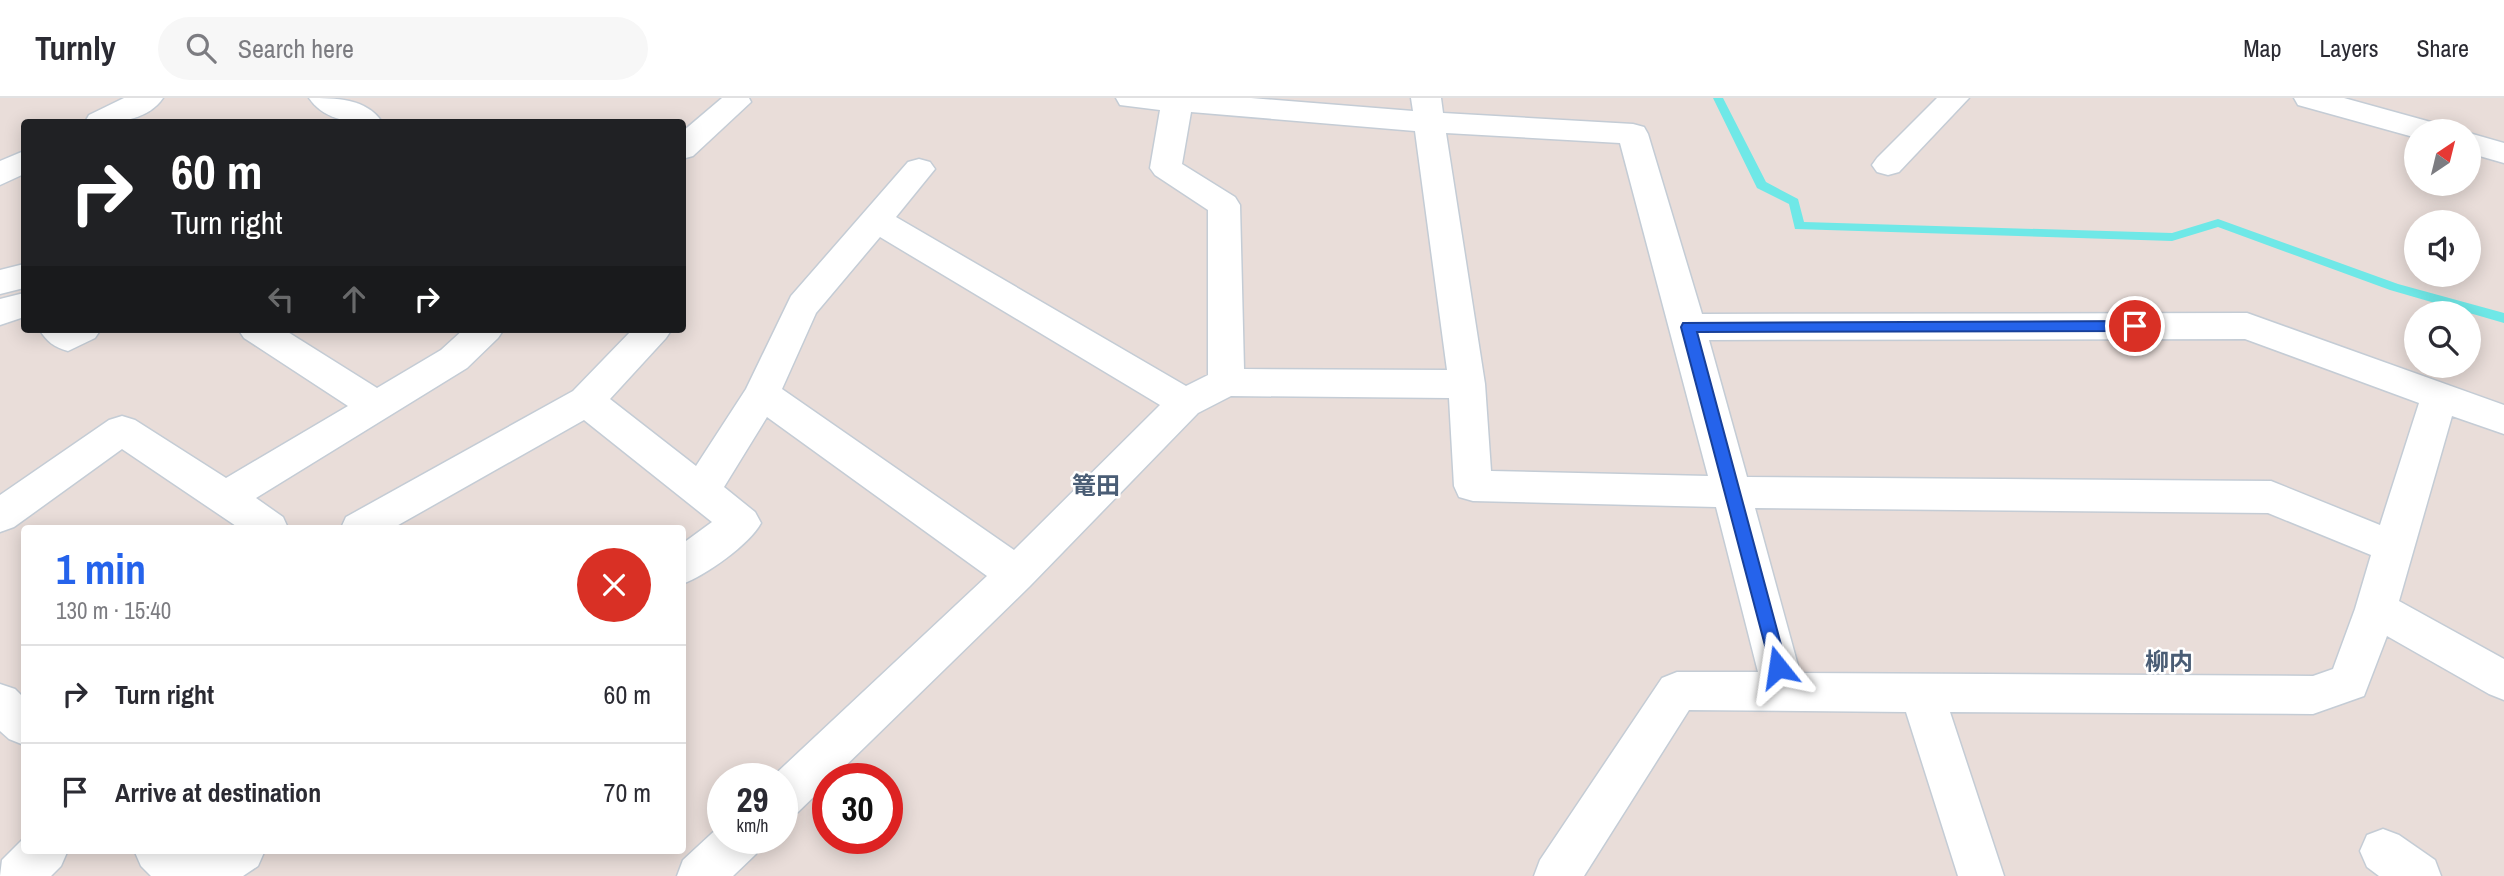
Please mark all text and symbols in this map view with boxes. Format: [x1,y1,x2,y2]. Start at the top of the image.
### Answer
search box [158,17,648,80]
text: Turnly [35,26,116,70]
icon: search [182,29,220,67]
text: Search here [238,31,354,66]
text: Map [2243,32,2281,64]
text: Layers [2319,32,2378,64]
text: Share [2416,32,2469,64]
north arrow [2404,119,2482,196]
map controls [2404,119,2481,378]
text: 60 m [171,138,263,204]
icon: right [56,147,147,238]
text: Turn right [171,201,283,244]
button: sound [2404,210,2481,287]
icon: left [262,280,300,318]
icon: ahead [335,280,373,318]
icon: right [408,280,446,318]
pin [2105,296,2165,356]
button: search [2404,301,2481,378]
icon: arrive [2116,307,2154,345]
district label: 篭田 [1072,469,1120,501]
text: 1 min [56,541,146,597]
button: close [577,548,651,622]
text: 130 m · 15:40 [56,595,171,626]
position arrow [1741,630,1815,704]
district label: 柳内 [2145,645,2193,677]
icon: right [56,675,94,713]
text: Turn right [115,677,214,712]
text: 60 m [604,677,651,712]
speed limit sign: 30 [812,763,903,854]
icon: arrive [56,773,94,811]
text: Arrive at destination [115,775,321,810]
text: 70 m [604,775,651,810]
text: 29 [737,776,768,823]
text: km/h [737,813,769,838]

